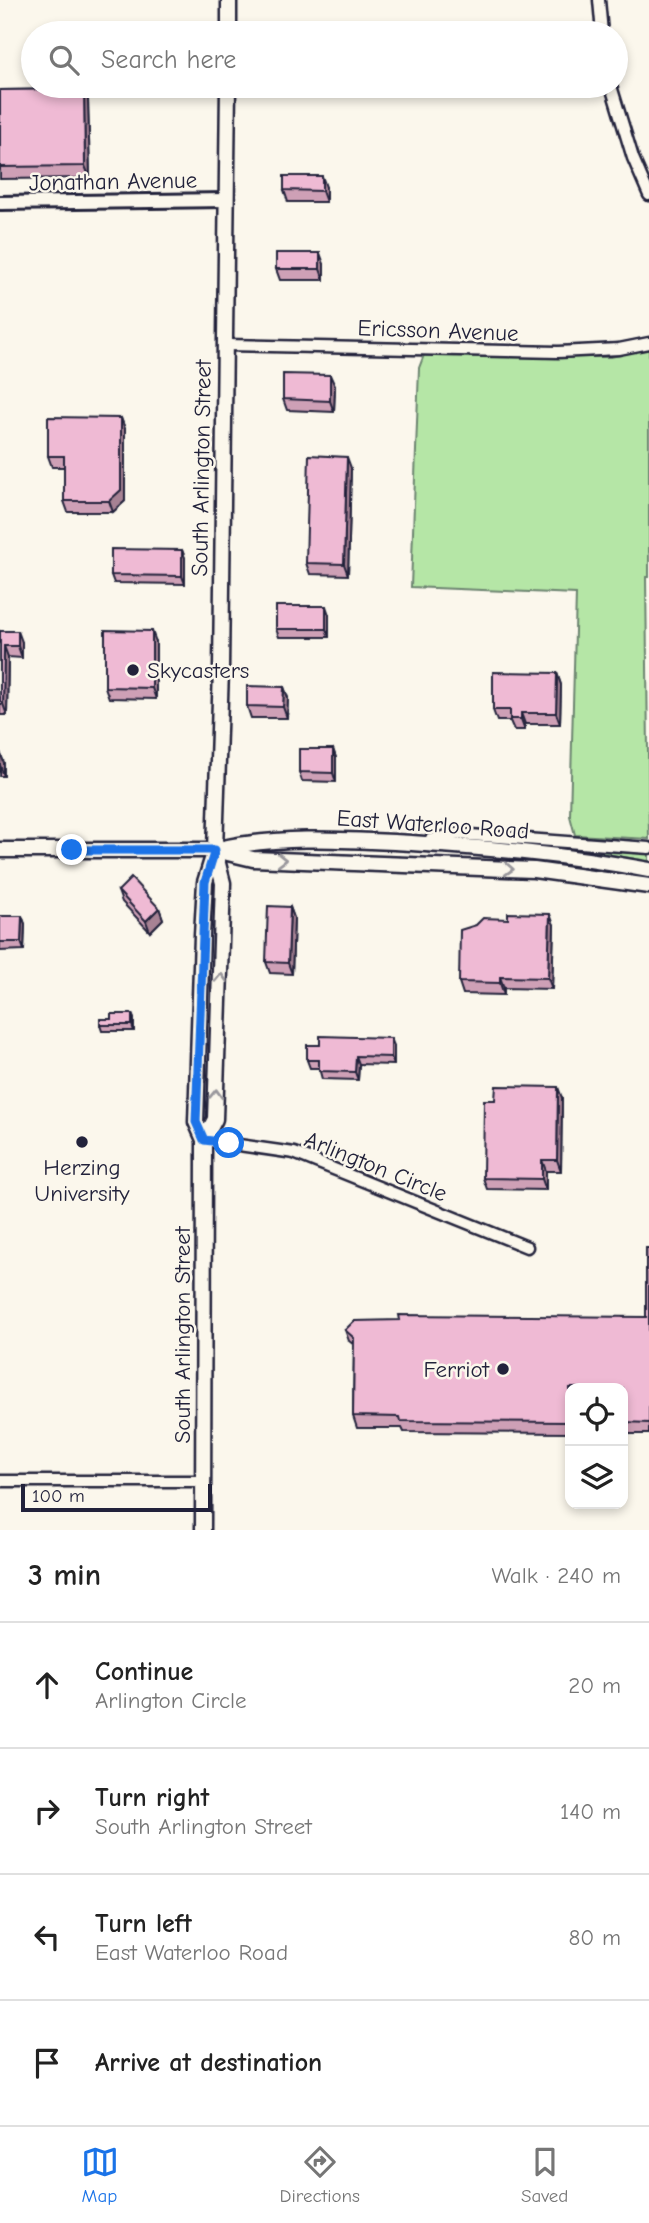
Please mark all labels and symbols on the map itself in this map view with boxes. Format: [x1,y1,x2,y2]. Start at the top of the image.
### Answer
street label: Jonathan Avenue [29,167,197,196]
street label: Ericsson Avenue [357,314,519,347]
street label: South Arlington Street [186,358,217,577]
place label: Skycasters [147,657,249,684]
marker: Skycasters [125,662,141,678]
street label: East Waterloo Road [336,804,530,845]
route end [56,834,87,865]
one-way arrow [277,852,288,868]
one-way arrow [504,861,515,876]
one-way arrow [213,973,228,984]
one-way arrow [209,1088,224,1099]
street label: Arlington Circle [300,1126,451,1207]
route start [213,1127,244,1158]
marker: Herzing University [74,1134,90,1150]
place label: Herzing University [34,1154,130,1207]
street label: South Arlington Street [169,1225,196,1443]
place label: Ferriot [423,1356,490,1383]
marker: Ferriot [495,1361,511,1377]
scale bar [21,1481,212,1513]

